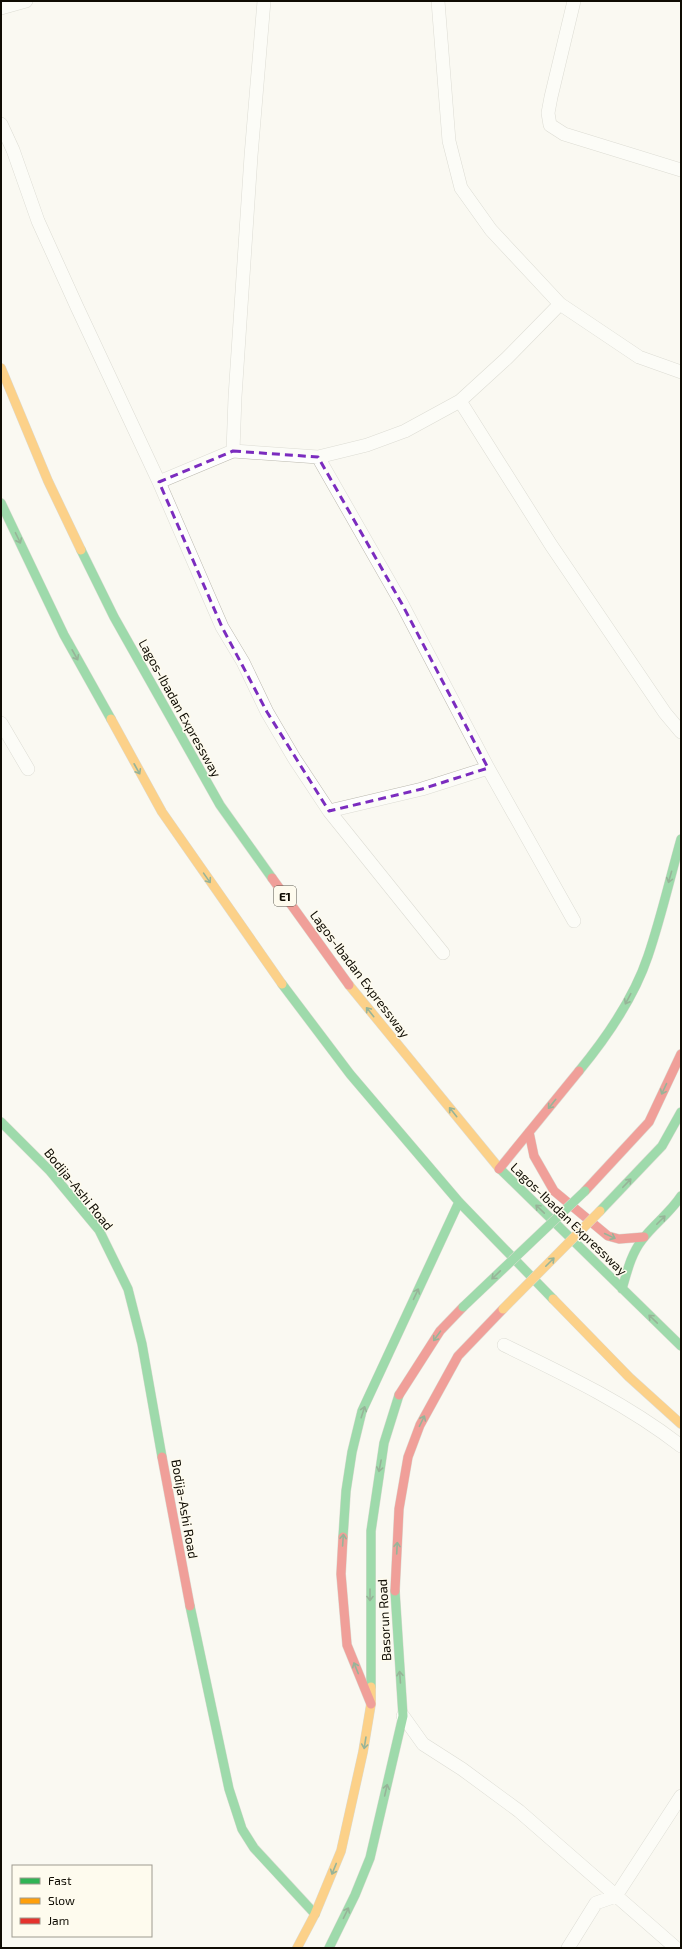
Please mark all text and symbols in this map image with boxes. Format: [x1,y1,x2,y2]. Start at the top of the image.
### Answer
one-way arrow [15,531,22,543]
street label: Lagos-Ibadan Expressway [135,636,225,780]
one-way arrow [71,649,79,661]
one-way arrow [134,762,142,774]
one-way arrow [666,870,673,883]
one-way arrow [203,873,211,884]
road number: E1 [274,886,296,906]
street label: Lagos-Ibadan Expressway [307,907,413,1041]
one-way arrow [624,993,631,1005]
one-way arrow [366,1007,375,1017]
one-way arrow [660,1083,667,1095]
one-way arrow [547,1099,556,1110]
one-way arrow [448,1107,457,1118]
street label: Bodija-Ashi Road [41,1145,117,1233]
street label: Lagos-Ibadan Expressway [508,1159,631,1279]
one-way arrow [622,1178,632,1188]
one-way arrow [535,1204,545,1213]
one-way arrow [656,1215,666,1225]
one-way arrow [604,1233,616,1240]
one-way arrow [546,1257,555,1267]
one-way arrow [491,1270,501,1280]
one-way arrow [413,1288,420,1300]
one-way arrow [648,1314,658,1324]
one-way arrow [433,1330,441,1341]
one-way arrow [359,1407,367,1419]
one-way arrow [419,1416,426,1428]
street label: Bodija-Ashi Road [168,1458,202,1560]
one-way arrow [376,1459,384,1472]
one-way arrow [339,1534,347,1547]
one-way arrow [393,1542,400,1555]
street label: Basorun Road [374,1579,394,1661]
one-way arrow [366,1588,374,1601]
one-way arrow [352,1663,360,1675]
one-way arrow [397,1671,404,1684]
one-way arrow [360,1736,368,1749]
one-way arrow [383,1784,391,1797]
one-way arrow [329,1862,337,1874]
legend [12,1865,152,1937]
text: Fast [48,1873,72,1887]
text: Slow [48,1893,75,1907]
one-way arrow [343,1907,350,1919]
text: Jam [48,1913,69,1927]

